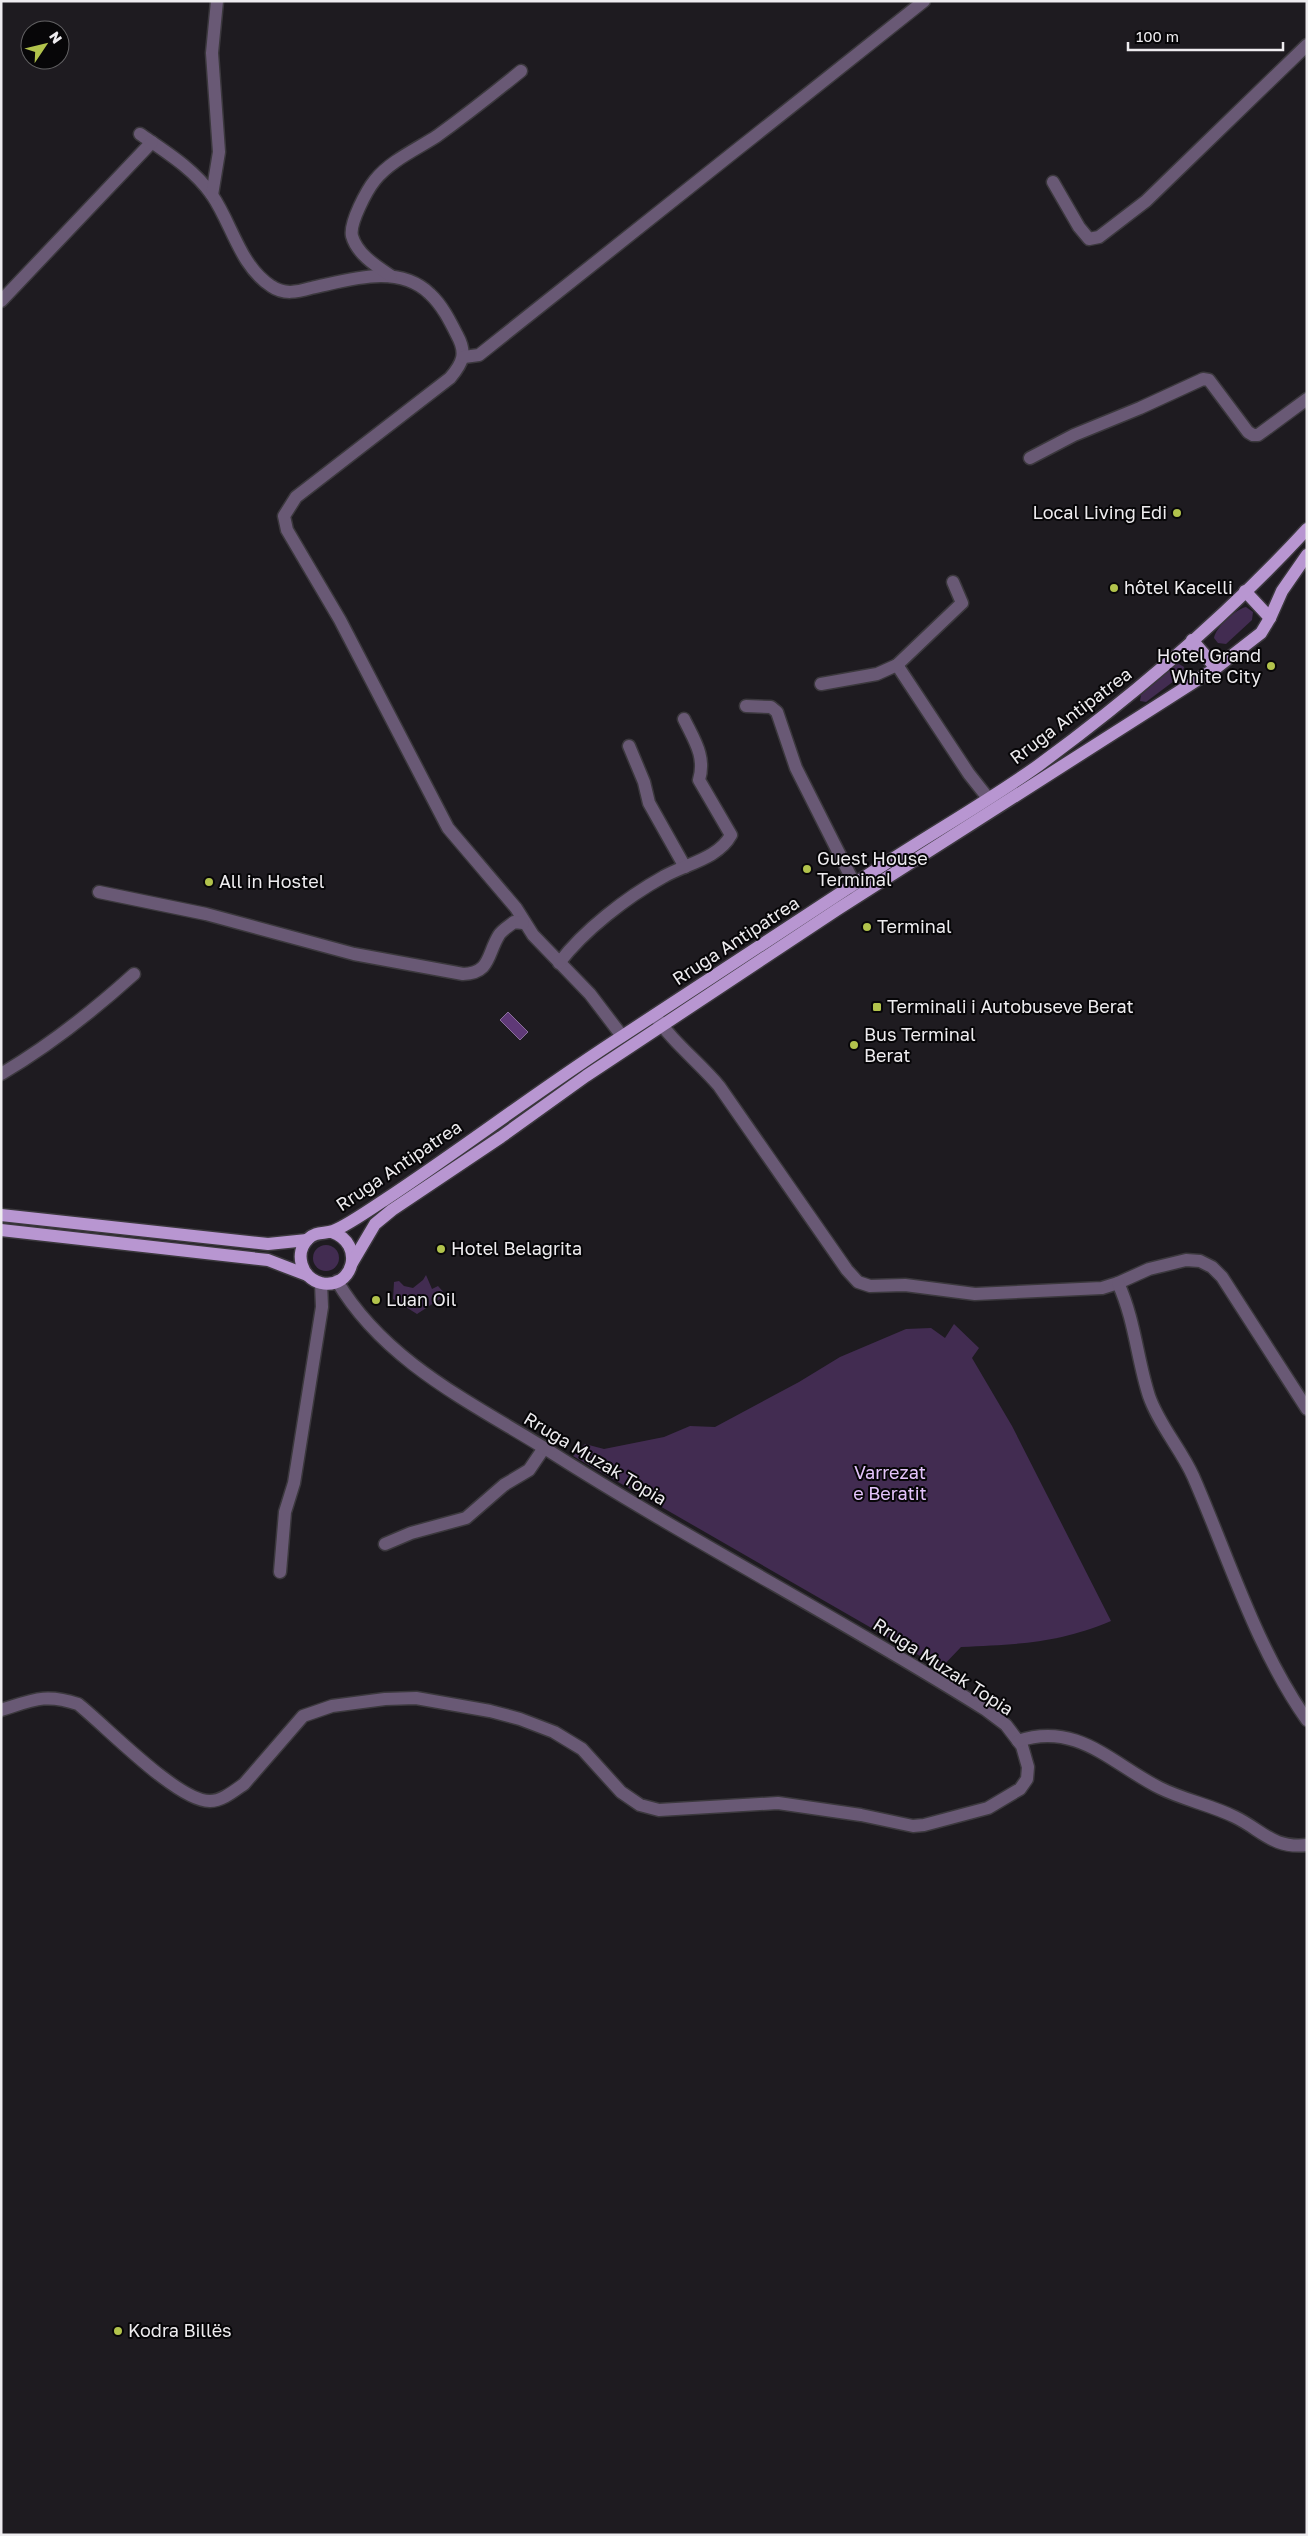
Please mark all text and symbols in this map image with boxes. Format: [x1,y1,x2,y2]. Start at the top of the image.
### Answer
north arrow [20,20,70,70]
scale bar [1128,20,1283,52]
text: 100 m [1136,27,1179,45]
text: N [46,28,66,46]
place label: Local Living Edi [1033,501,1167,523]
marker: Local Living Edi [1171,507,1183,519]
place label: hôtel Kacelli [1124,576,1233,598]
marker: hôtel Kacelli [1108,582,1120,594]
place label: Hotel Grand White City [1157,644,1261,687]
marker: Hotel Grand White City [1265,660,1277,672]
street label: Rruga Antipatrea [1005,662,1136,768]
place label: Guest House Terminal [817,847,928,890]
marker: Guest House Terminal [801,863,813,875]
place label: All in Hostel [219,870,325,892]
marker: All in Hostel [203,876,215,888]
street label: Rruga Antipatrea [668,891,803,989]
place label: Terminal [877,915,952,937]
marker: Terminal [861,921,873,933]
place label: Terminali i Autobuseve Berat [887,995,1134,1017]
marker: Terminali i Autobuseve Berat [871,1001,883,1013]
place label: Bus Terminal Berat [864,1023,976,1066]
marker: Bus Terminal Berat [848,1039,860,1051]
street label: Rruga Antipatrea [332,1115,465,1215]
place label: Hotel Belagrita [451,1237,582,1259]
marker: Hotel Belagrita [435,1243,447,1255]
place label: Luan Oil [386,1288,457,1310]
marker: Luan Oil [370,1294,382,1306]
street label: Rruga Muzak Topia [520,1407,671,1509]
park label: Varrezat e Beratit [853,1461,927,1504]
street label: Rruga Muzak Topia [869,1613,1018,1720]
place label: Kodra Billës [128,2319,232,2341]
marker: Kodra Billës [112,2325,124,2337]

